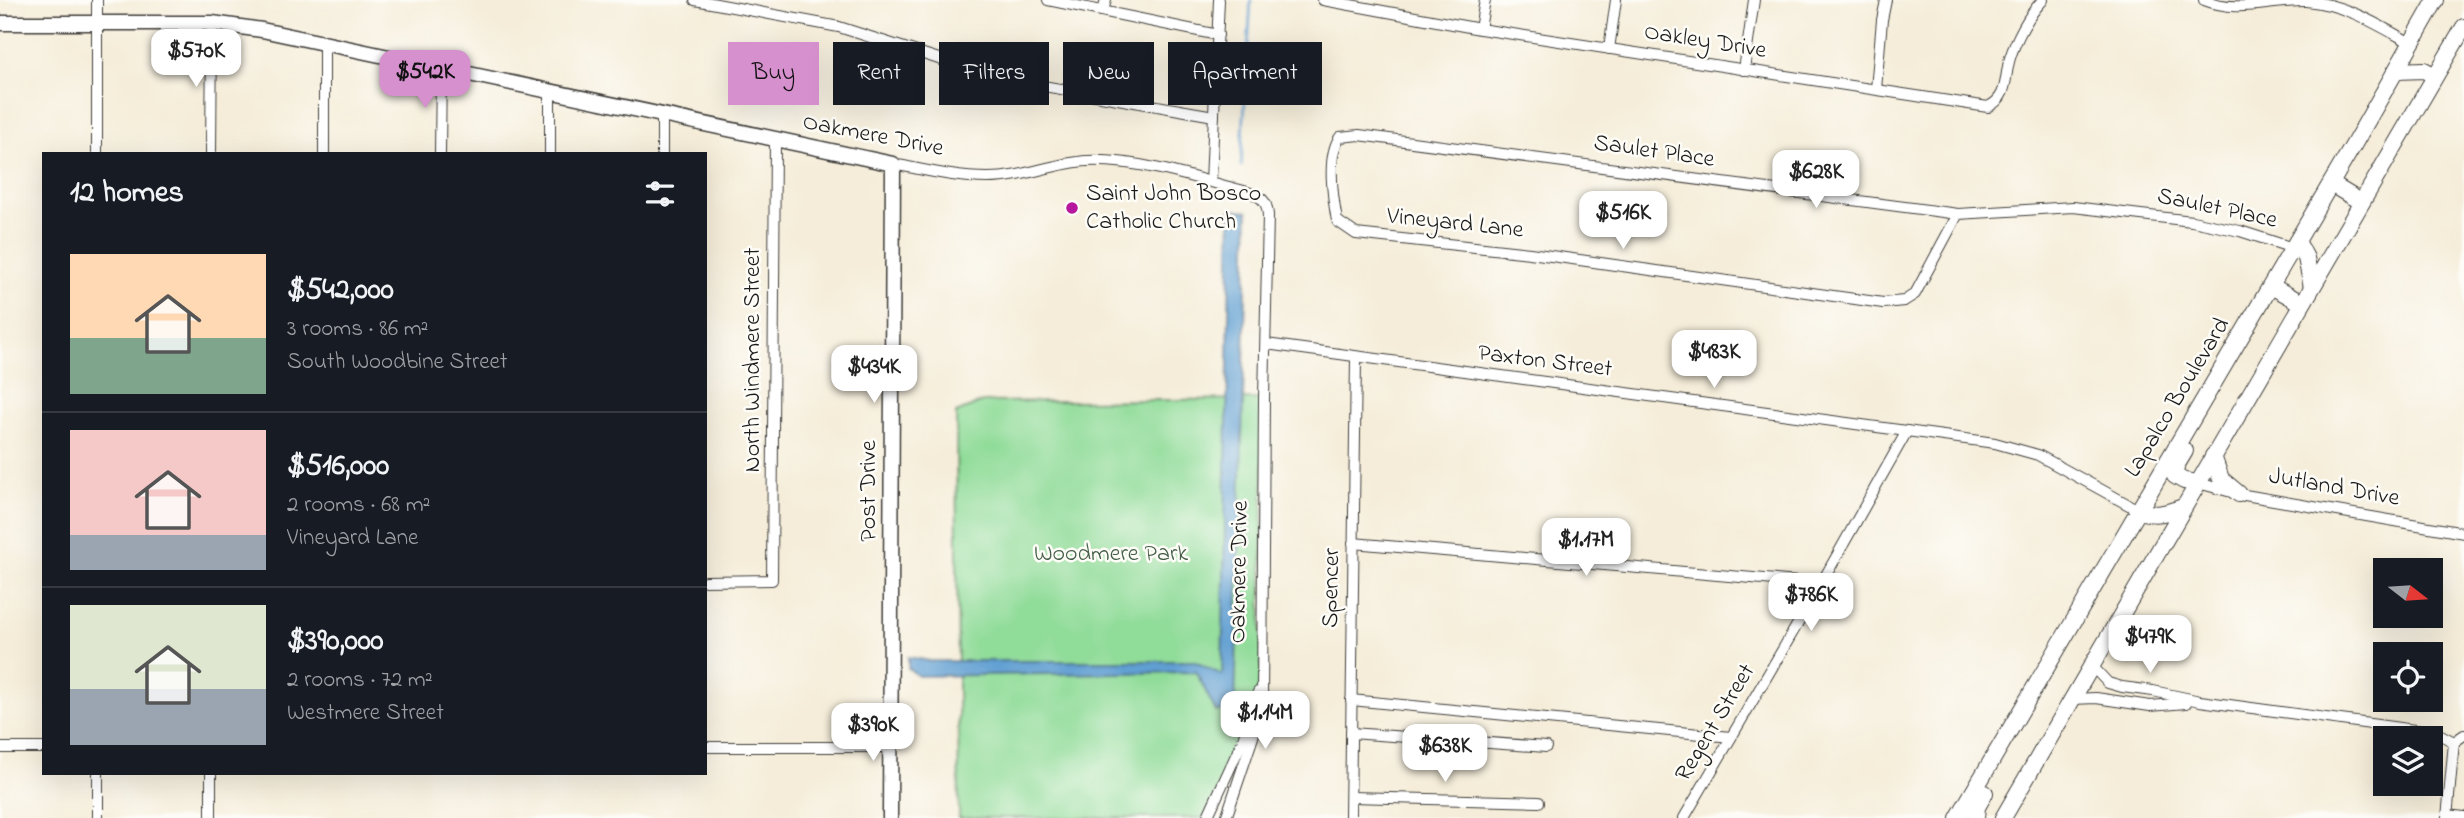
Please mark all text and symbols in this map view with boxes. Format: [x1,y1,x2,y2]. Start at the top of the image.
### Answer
street label: Oakley Drive [1641,15,1769,70]
pin: $570K [147,29,245,89]
text: $570K [167,35,225,68]
chip: Buy [728,42,819,105]
chip: Rent [833,42,925,105]
chip: Filters [939,42,1049,105]
chip: New [1063,42,1154,105]
chip: Apartment [1168,42,1322,105]
pin: $542K [376,50,474,110]
text: $542K [395,56,455,89]
street label: Oakmere Drive [800,105,947,167]
street label: Saulet Place [1591,126,1717,178]
pin: $628K [1767,150,1865,210]
text: $628K [1788,156,1844,189]
text: 12 homes [70,172,184,216]
icon: filters [641,175,679,213]
place label: Saint John Bosco Catholic Church [1086,177,1261,240]
street label: Saulet Place [2154,179,2280,239]
pin: $516K [1574,191,1672,251]
text: $516K [1595,197,1651,230]
street label: Vineyard Lane [1384,199,1525,250]
marker: Saint John Bosco Catholic Church [1064,200,1080,216]
street label: North Windmere Street [736,247,771,473]
text: $542,000 [287,269,394,313]
icon: home [126,282,210,366]
street label: Lapalco Boulevard [2116,311,2240,485]
text: 3 rooms · 86 m² [287,313,428,346]
pin: $483K [1665,330,1763,390]
street label: Paxton Street [1476,336,1614,388]
text: $483K [1688,336,1740,369]
text: South Woodbine Street [287,346,508,379]
pin: $434K [825,346,923,405]
text: $434K [847,351,901,384]
street label: Post Drive [852,440,887,542]
text: $516,000 [287,445,389,489]
icon: home [126,458,210,542]
street label: Jutland Drive [2266,459,2402,517]
text: 2 rooms · 68 m² [287,489,430,522]
street label: Oakmere Drive [1221,500,1259,644]
pin: $1.17M [1529,518,1643,578]
text: Vineyard Lane [287,522,418,555]
text: $1.17M [1558,524,1614,557]
park label: Woodmere Park [1034,537,1188,572]
street label: Spencer [1314,547,1350,628]
north arrow [2373,558,2443,628]
map controls [2373,558,2443,796]
pin: $786K [1762,574,1860,633]
text: $786K [1784,579,1838,612]
pin: $479K [2101,616,2199,675]
text: $390,000 [287,620,384,664]
text: $479K [2125,621,2175,654]
icon: home [126,633,210,717]
button: locate [2373,642,2443,712]
street label: Regent Street [1667,657,1765,789]
text: 2 rooms · 72 m² [287,664,433,697]
pin: $1.14M [1208,692,1322,751]
text: Westmere Street [287,697,444,730]
text: $1.14M [1237,697,1293,730]
pin: $390K [824,704,922,763]
text: $390K [847,709,899,742]
pin: $638K [1396,724,1494,784]
button: layers [2373,726,2443,796]
text: $638K [1418,730,1472,763]

